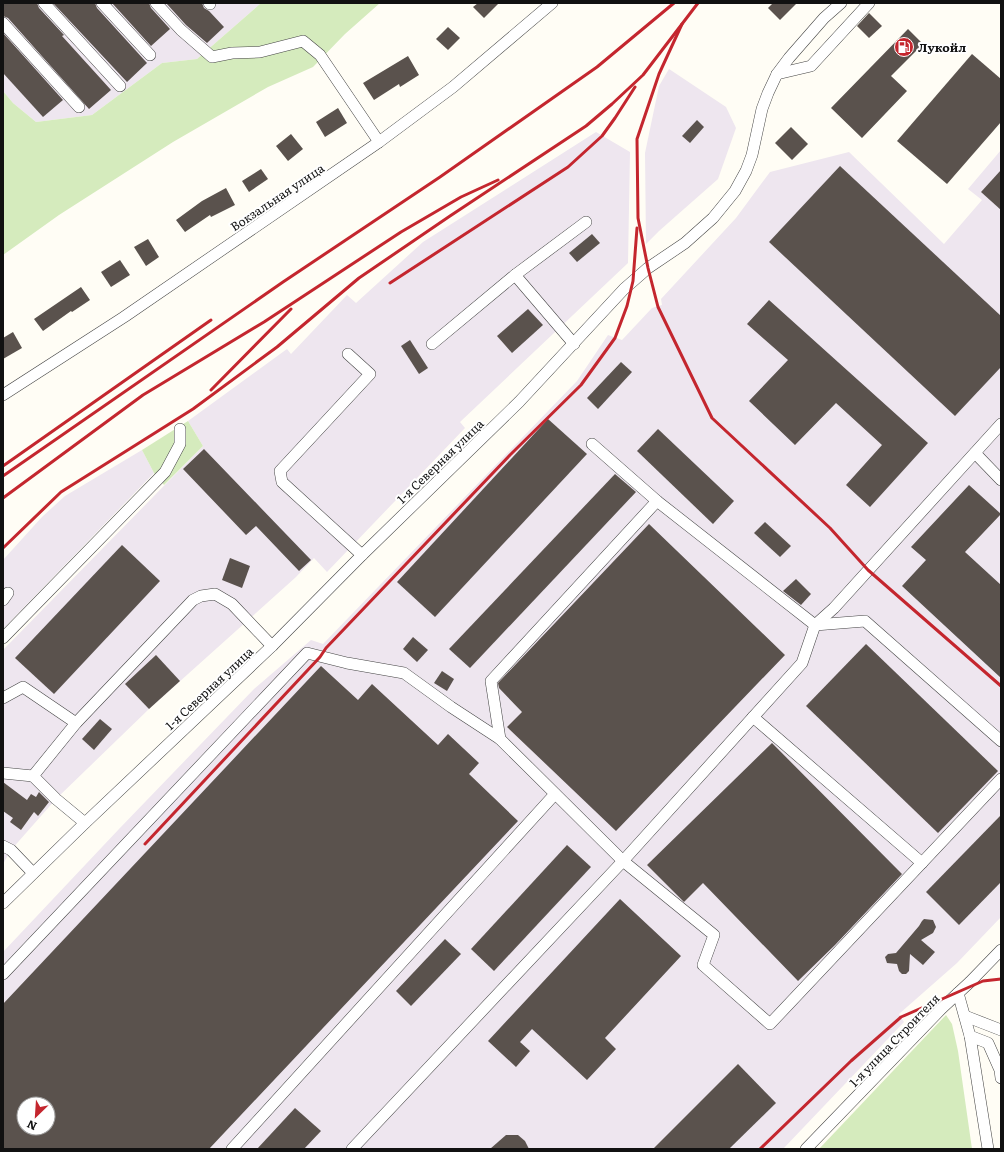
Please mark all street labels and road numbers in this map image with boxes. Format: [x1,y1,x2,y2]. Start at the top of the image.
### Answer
street label: Вокзальная улица [226,159,328,235]
street label: 1-я Северная улица [393,414,488,507]
street label: 1-я Северная улица [161,642,257,734]
street label: 1-я улица Строителя [845,989,943,1091]

